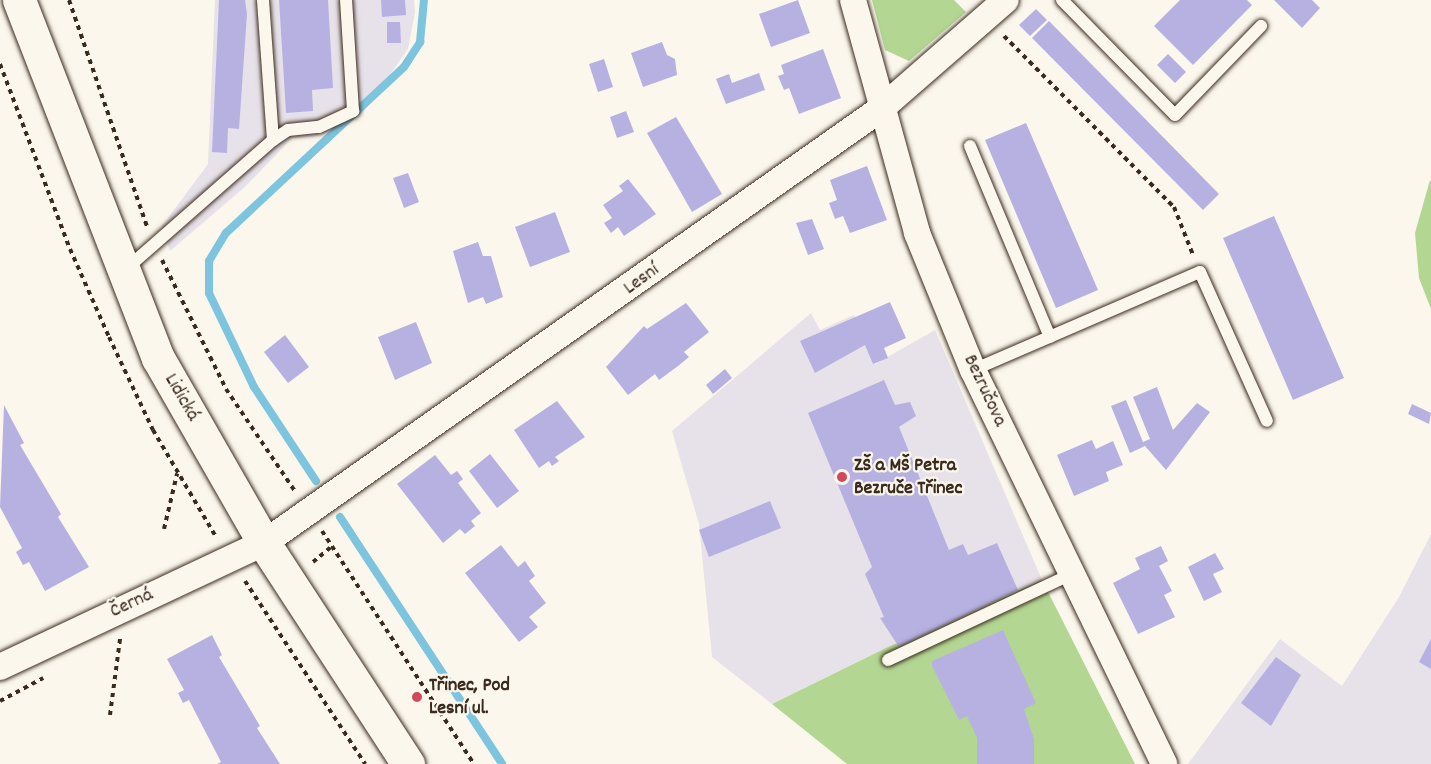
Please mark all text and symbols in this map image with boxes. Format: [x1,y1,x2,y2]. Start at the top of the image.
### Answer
street label: Lesní [619,259,665,301]
street label: Bezručova [957,351,1011,431]
street label: Lidická [158,370,204,426]
place label: ZŠ a MŠ Petra Bezruče Třinec [854,454,962,501]
marker: ZŠ a MŠ Petra Bezruče Třinec [835,470,849,484]
street label: Černá [106,584,158,624]
place label: Třinec, Pod Lesní ul. [429,674,510,721]
marker: Třinec, Pod Lesní ul. [410,690,424,704]

